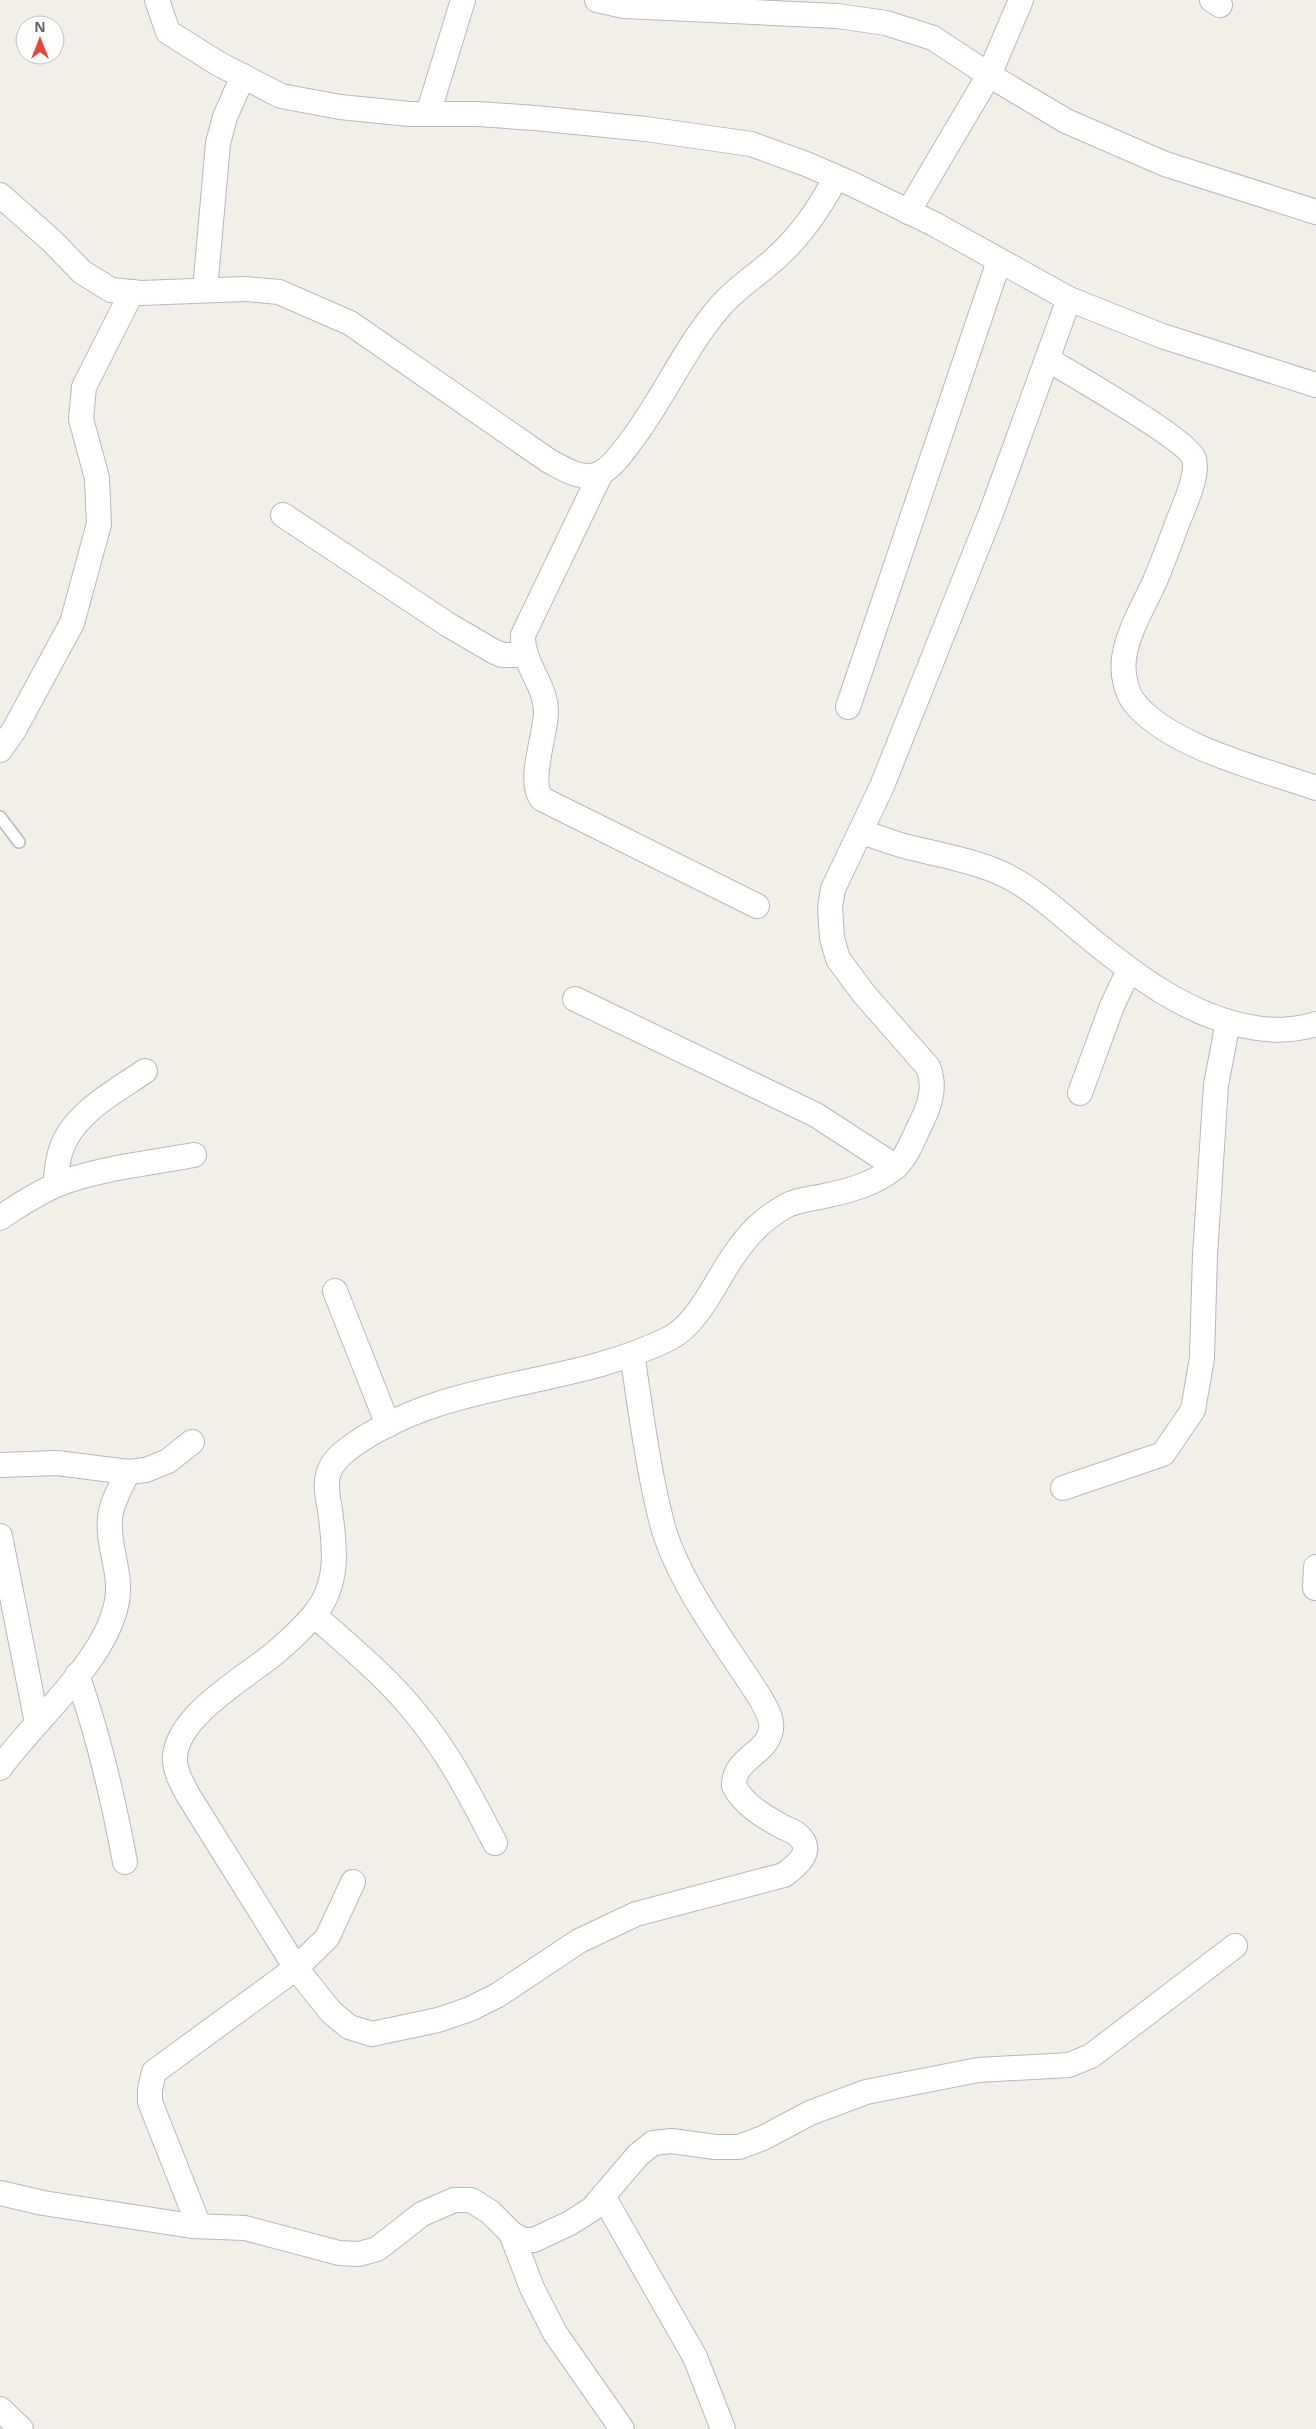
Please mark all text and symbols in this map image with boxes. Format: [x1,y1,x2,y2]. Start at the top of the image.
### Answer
north arrow [15,15,65,65]
text: N [34,17,46,36]

